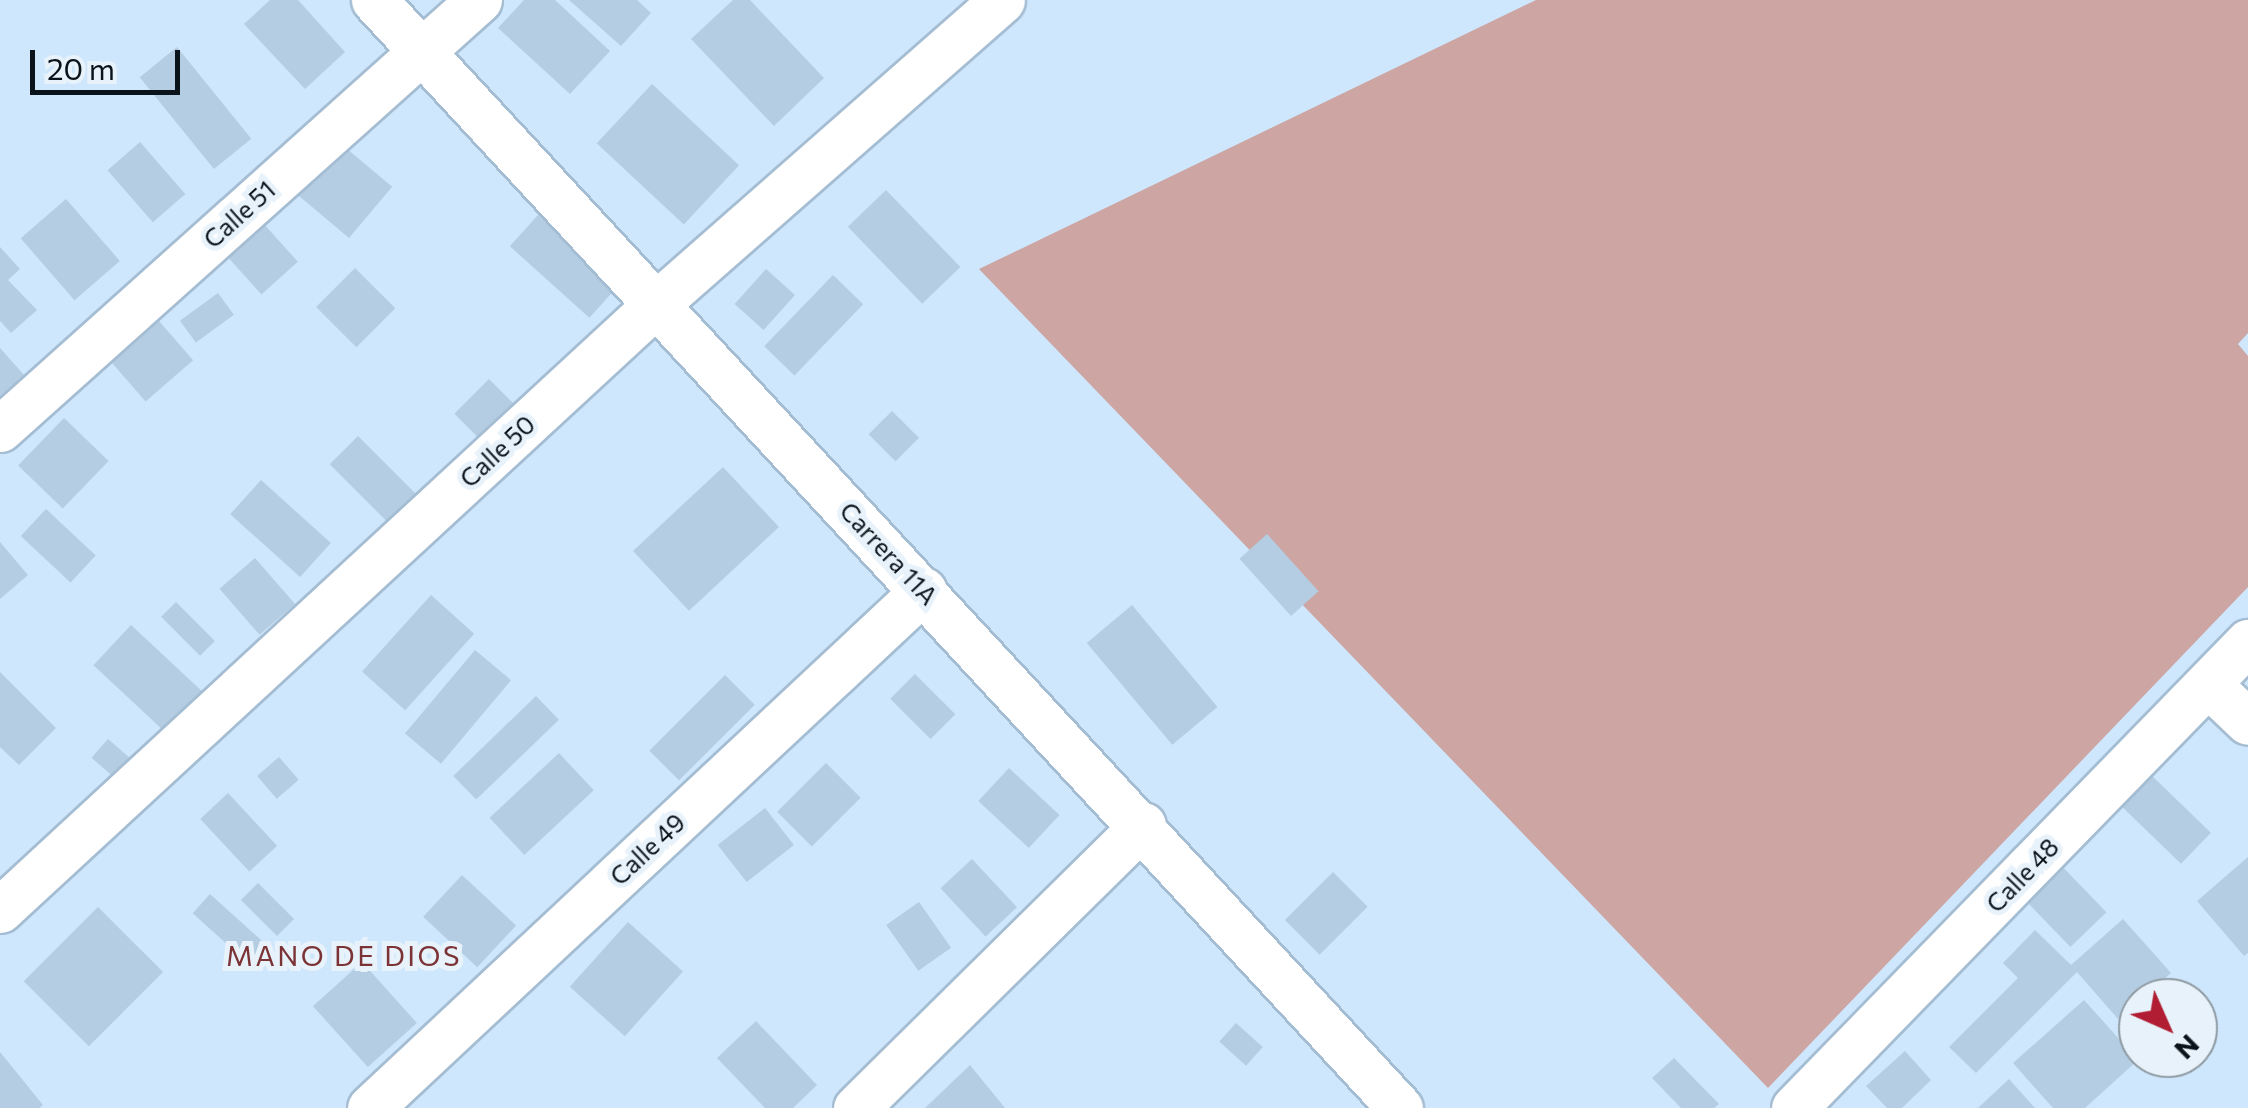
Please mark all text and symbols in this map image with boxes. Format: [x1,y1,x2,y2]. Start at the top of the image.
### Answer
scale bar [35,30,185,92]
text: 20 m [47,49,115,86]
street label: Calle 51 [197,174,281,254]
street label: Calle 50 [453,409,541,493]
street label: Carrera 11A [834,496,944,610]
street label: Calle 49 [603,807,691,891]
street label: Calle 48 [1980,832,2064,918]
district label: MANO DE DIOS [226,938,462,972]
north arrow [2118,978,2218,1078]
text: N [2168,1028,2207,1067]

